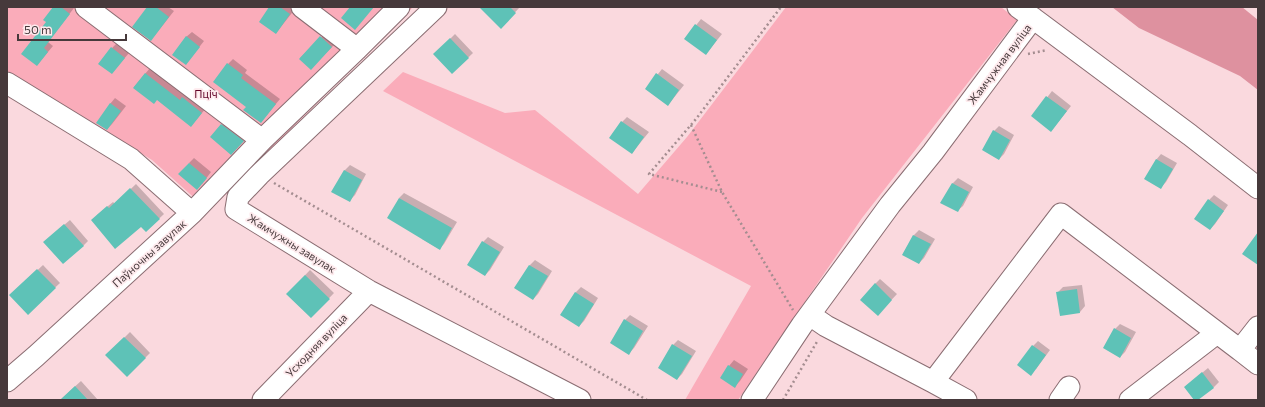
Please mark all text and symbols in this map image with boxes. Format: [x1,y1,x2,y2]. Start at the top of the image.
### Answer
scale bar [18,16,126,42]
street label: Жамчужная вуліца [965,21,1033,107]
text: 50 m [24,22,52,36]
park label: Пціч [194,87,218,100]
street label: Жамчужны завулак [246,211,339,275]
street label: Паўночны завулак [109,216,189,289]
street label: Усходняя вуліца [283,311,349,379]

